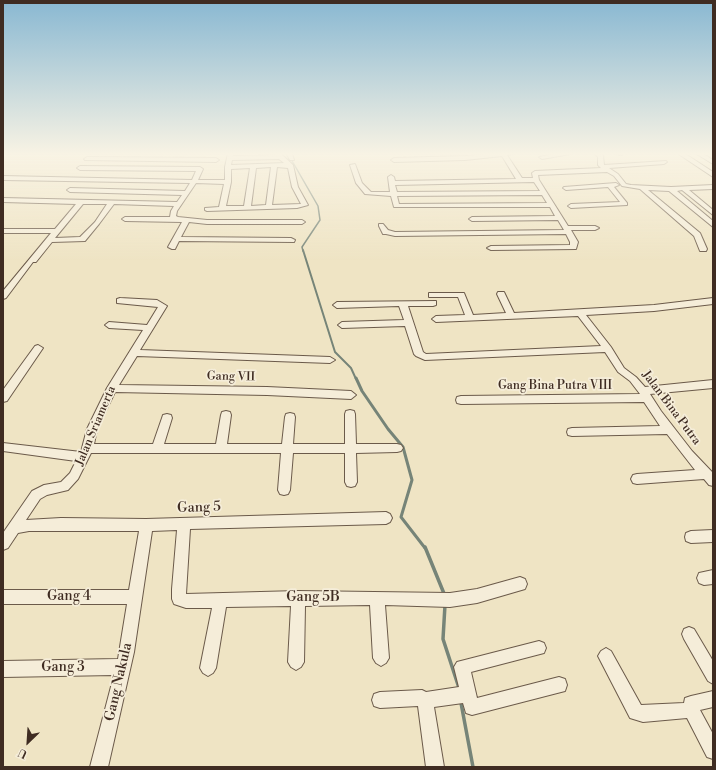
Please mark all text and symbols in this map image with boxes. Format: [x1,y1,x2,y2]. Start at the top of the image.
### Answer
street label: Jalan Bina Putra [638,368,704,448]
street label: Gang VII [207,369,255,385]
street label: Gang Bina Putra VIII [498,379,612,393]
street label: Jalan Sriamerta [73,384,119,468]
street label: Gang 5 [177,499,221,517]
street label: Gang 4 [47,589,91,605]
street label: Gang 5B [286,590,340,606]
street label: Gang Nakula [102,641,136,723]
street label: Gang 3 [41,660,85,676]
north arrow [8,722,48,762]
text: U [16,745,30,761]

